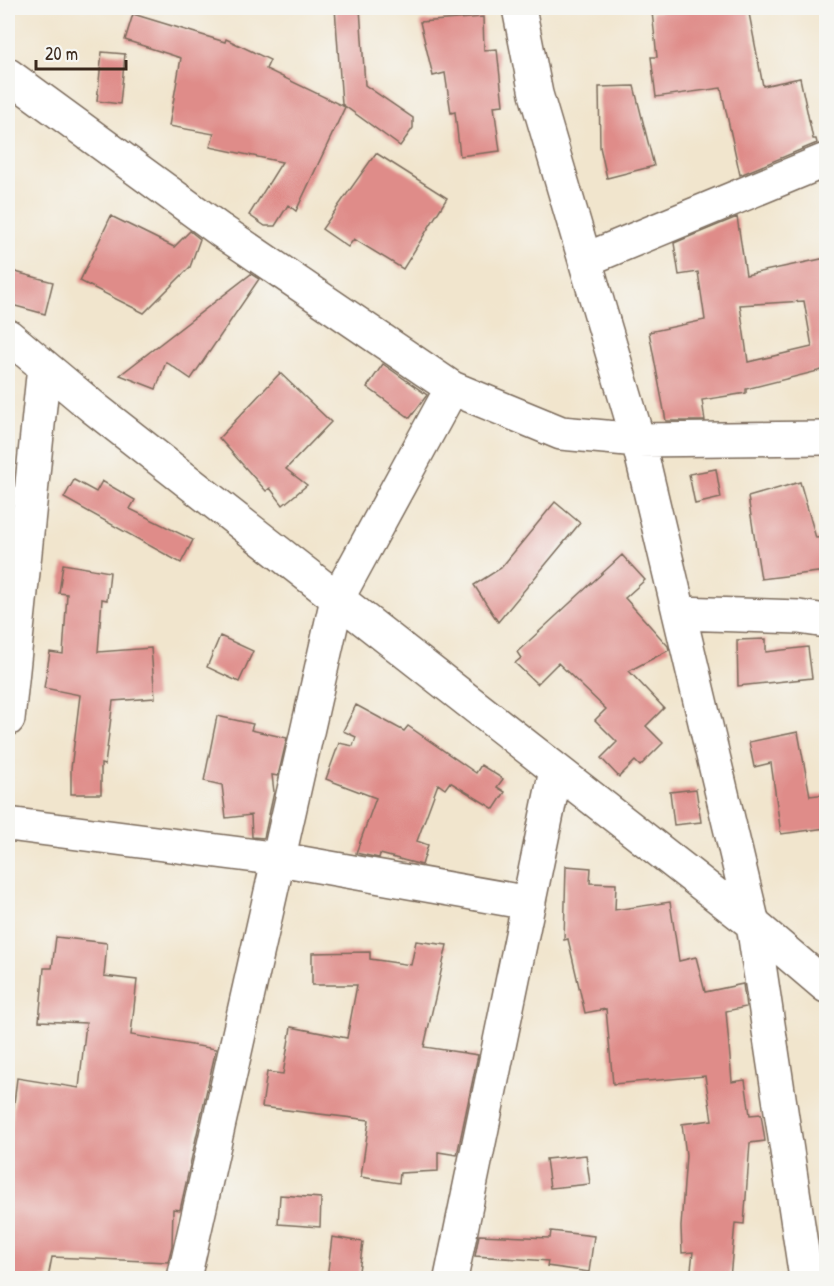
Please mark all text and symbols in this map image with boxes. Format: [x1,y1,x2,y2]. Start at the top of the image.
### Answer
scale bar [36,33,126,71]
text: 20 m [45,41,78,66]

